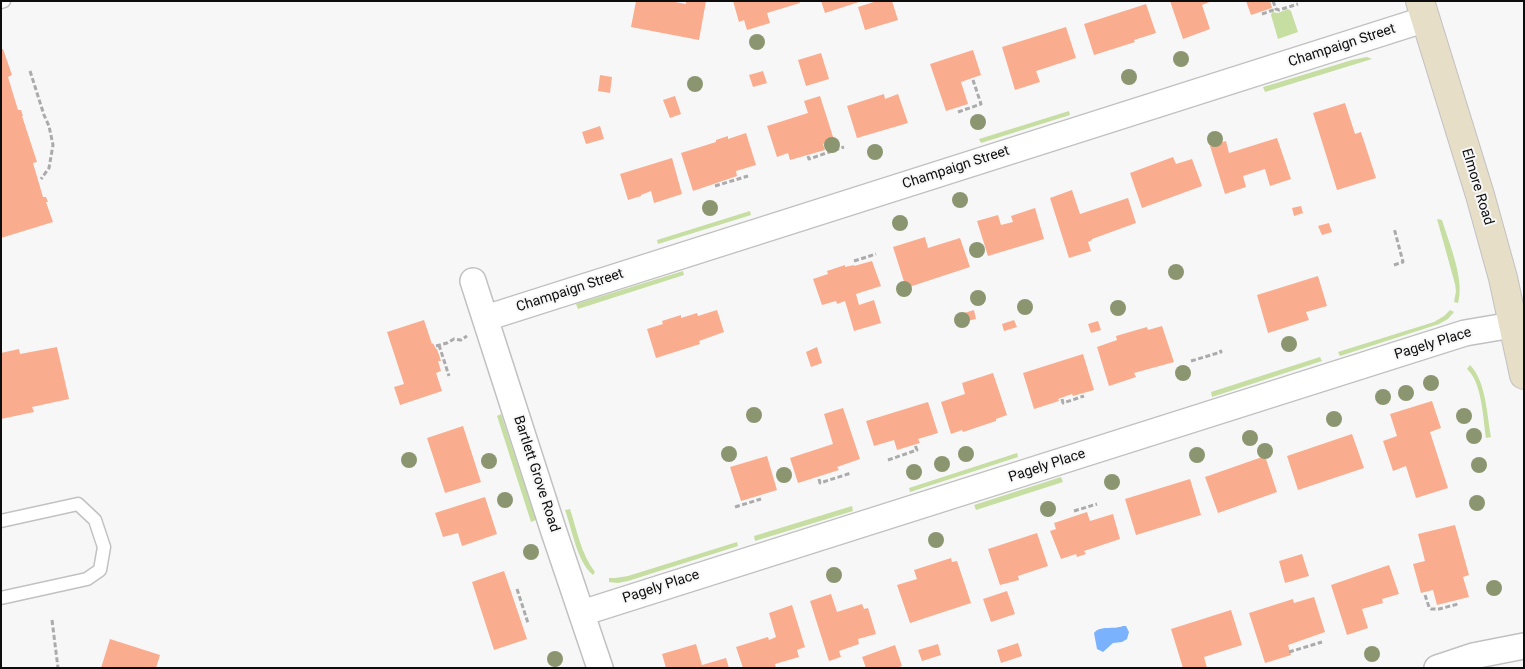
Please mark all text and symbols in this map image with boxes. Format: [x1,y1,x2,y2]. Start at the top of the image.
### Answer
street label: Champaign Street [1286,21,1398,71]
street label: Champaign Street [900,143,1012,193]
street label: Elmore Road [1457,147,1497,227]
street label: Champaign Street [514,266,626,316]
street label: Pagely Place [1392,324,1474,364]
street label: Bartlett Grove Road [509,414,563,534]
street label: Pagely Place [1006,446,1088,486]
street label: Pagely Place [620,567,702,607]

